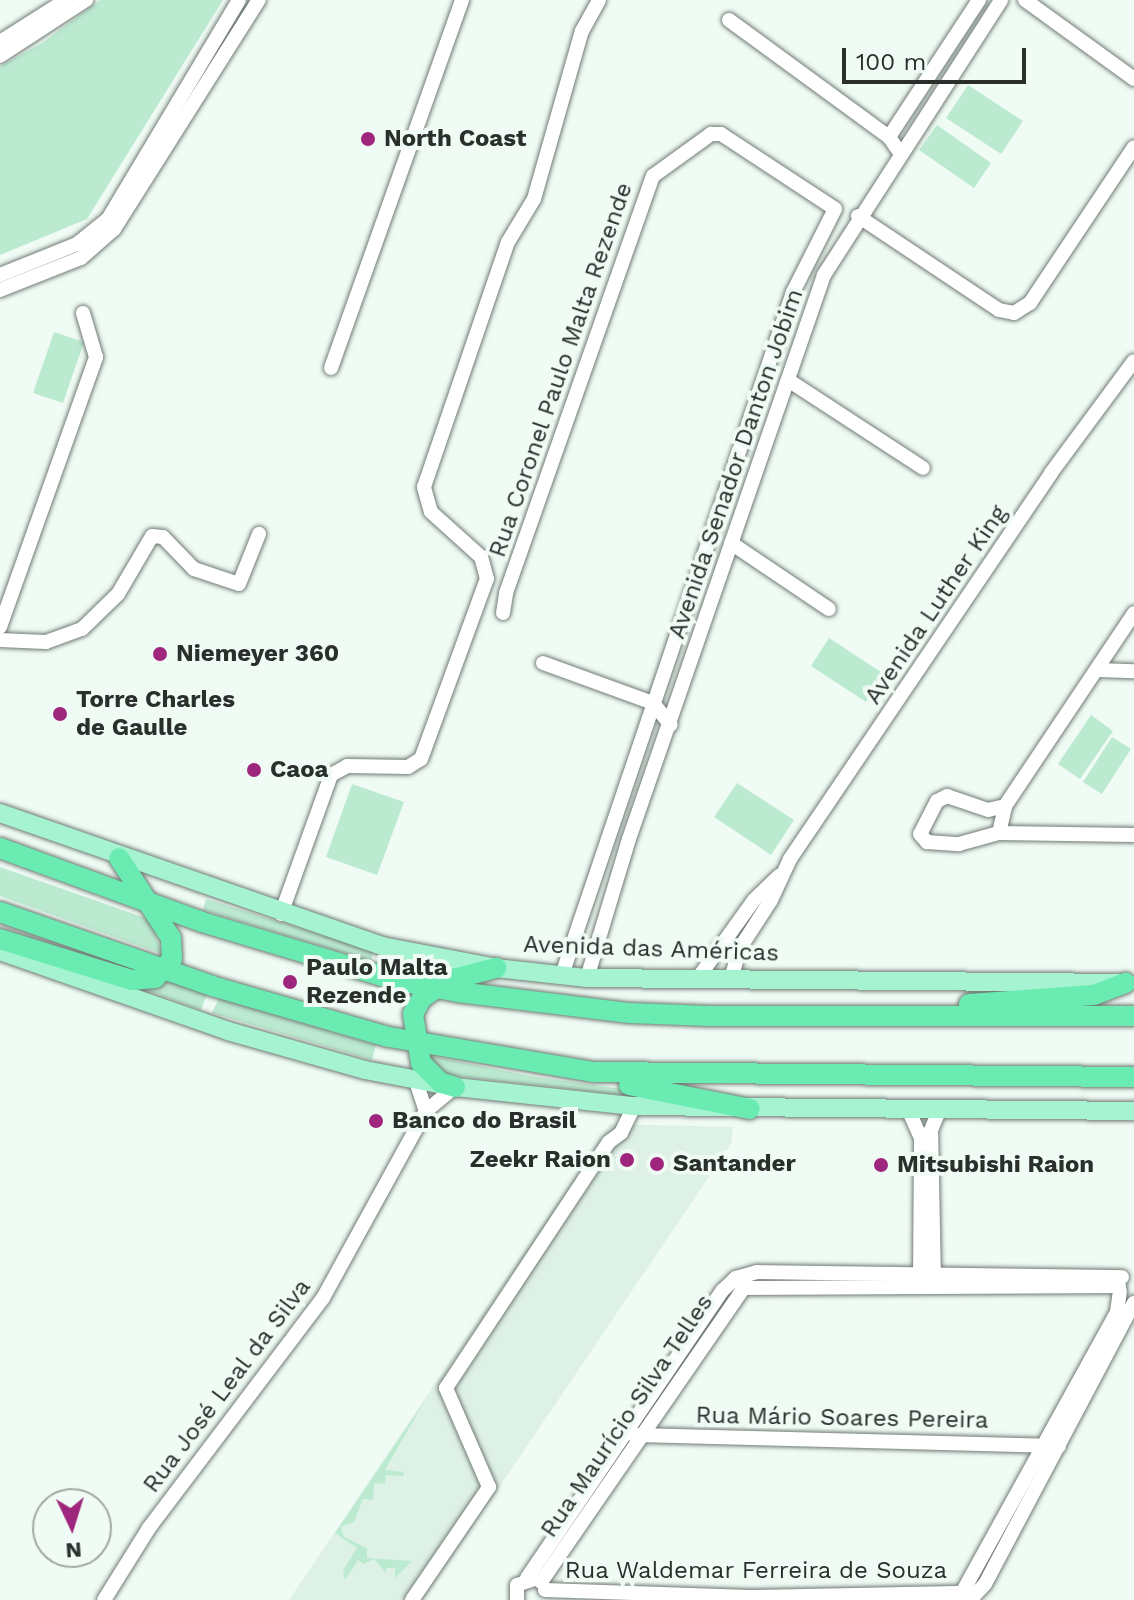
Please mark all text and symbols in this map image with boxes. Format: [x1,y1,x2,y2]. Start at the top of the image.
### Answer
scale bar [846,32,1030,82]
text: 100 m [856,48,926,76]
place label: North Coast [384,125,526,153]
marker: North Coast [359,130,377,148]
street label: Rua Coronel Paulo Malta Rezende [483,178,639,562]
street label: Avenida Senador Danton Jobim [662,285,810,643]
street label: Avenida Luther King [858,500,1014,710]
place label: Niemeyer 360 [176,640,340,668]
marker: Niemeyer 360 [151,645,169,663]
place label: Torre Charles de Gaulle [76,686,235,742]
marker: Torre Charles de Gaulle [51,705,69,723]
place label: Caoa [270,756,328,784]
marker: Caoa [245,761,263,779]
street label: Avenida das Américas [522,930,780,968]
place label: Paulo Malta Rezende [306,954,448,1010]
marker: Paulo Malta Rezende [281,973,299,991]
place label: Banco do Brasil [392,1107,576,1135]
marker: Banco do Brasil [367,1112,385,1130]
place label: Zeekr Raion [469,1146,611,1174]
place label: Santander [673,1150,796,1178]
marker: Zeekr Raion [618,1151,636,1169]
place label: Mitsubishi Raion [897,1151,1094,1179]
marker: Santander [648,1155,666,1173]
marker: Mitsubishi Raion [872,1156,890,1174]
street label: Rua José Leal da Silva [136,1272,318,1500]
street label: Rua Maurício Silva Telles [534,1288,720,1544]
street label: Rua Mário Soares Pereira [695,1401,989,1435]
north arrow [32,1488,112,1568]
text: N [65,1537,83,1563]
street label: Rua Waldemar Ferreira de Souza [564,1557,948,1585]

